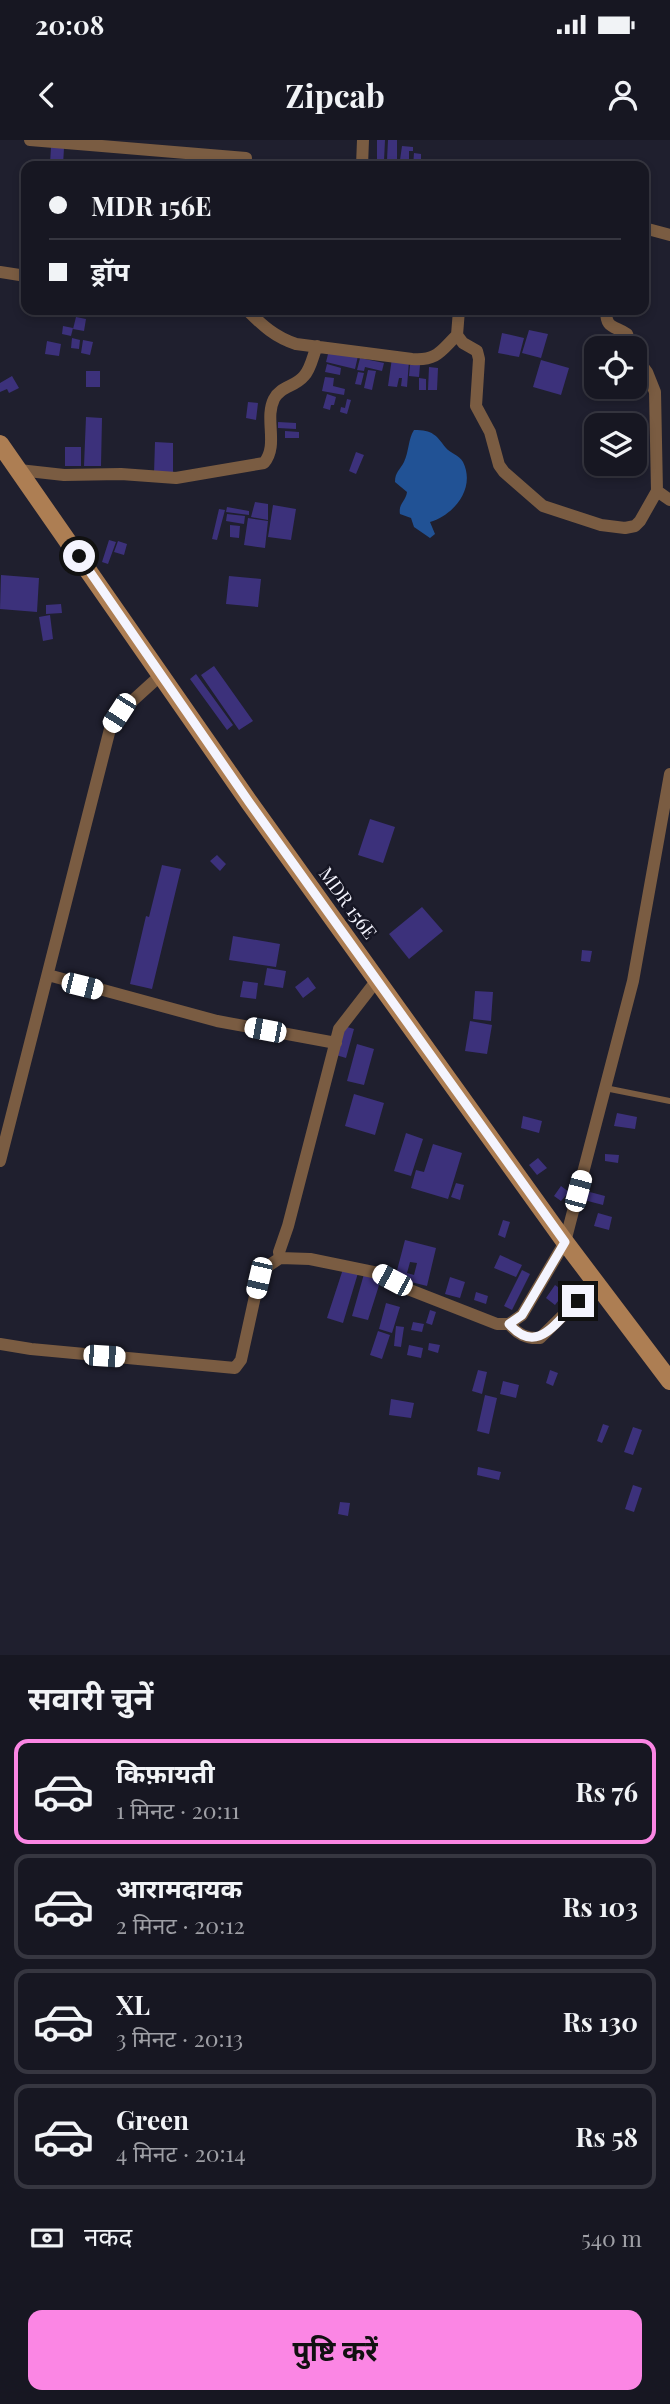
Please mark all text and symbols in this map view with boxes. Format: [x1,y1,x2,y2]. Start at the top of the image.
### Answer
text: 20:08 [35,7,104,42]
text: Zipcab [285,73,385,116]
icon: back [28,76,66,114]
icon: person [604,76,642,114]
text: MDR 156E [91,188,211,223]
text: ड्रॉप [91,253,129,288]
map controls [584,336,647,476]
button: locate [584,336,647,399]
button: layers [584,413,647,476]
route start [63,540,95,572]
car [99,690,140,736]
street label: MDR 156E [314,861,384,944]
car [60,971,105,1001]
car [243,1016,288,1044]
car [563,1168,594,1214]
car [245,1255,274,1301]
car [369,1261,416,1299]
route end [562,1285,594,1317]
car [83,1344,126,1368]
text: सवारी चुनें [28,1675,153,1718]
text: किफ़ायती [116,1755,215,1790]
icon: car [32,1760,95,1823]
text: Rs 76 [576,1774,638,1809]
text: 1 मिनट · 20:11 [116,1794,240,1825]
text: आरामदायक [116,1870,242,1905]
icon: car [32,1875,95,1938]
text: Rs 103 [563,1889,638,1924]
text: 2 मिनट · 20:12 [116,1909,245,1940]
text: XL [116,1987,150,2022]
icon: car [32,1990,95,2053]
text: Rs 130 [563,2004,638,2039]
text: 3 मिनट · 20:13 [116,2022,243,2053]
text: Green [116,2102,189,2137]
icon: car [32,2105,95,2168]
text: Rs 58 [575,2119,638,2154]
text: 4 मिनट · 20:14 [116,2137,246,2168]
text: नकद [84,2218,132,2253]
icon: cash [28,2219,66,2257]
text: 540 m [581,2222,642,2253]
button: पुष्टि करें [28,2310,642,2390]

